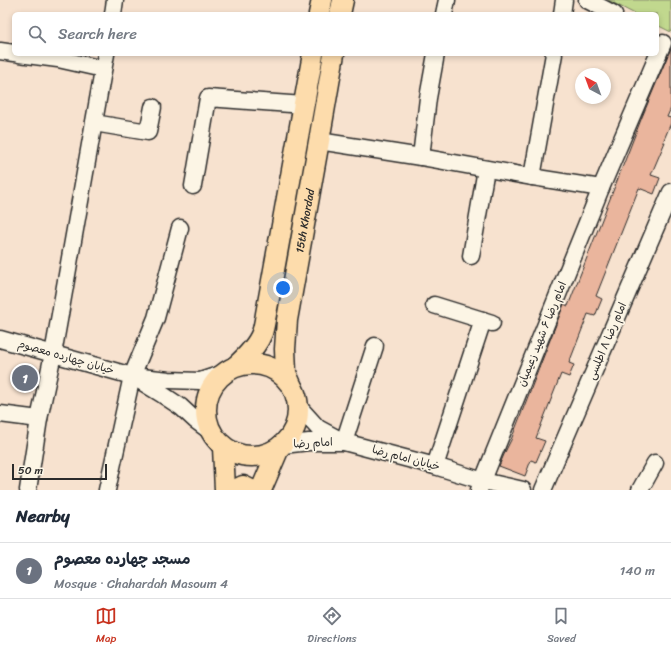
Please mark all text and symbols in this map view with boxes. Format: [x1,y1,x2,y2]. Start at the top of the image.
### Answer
search box [12,12,659,56]
text: Search here [58,21,137,47]
icon: search [26,23,48,45]
north arrow [575,68,611,104]
street label: 15th Khordad [290,186,320,254]
your location [273,278,293,298]
street label: امام رضا ۶ شهید زعیمیان [512,278,572,390]
street label: امام رضا ۸ اطلسی [582,299,632,383]
street label: خیابان چهارده معصوم [16,334,116,380]
pin: 1 [12,363,38,393]
street label: امام رضا [293,432,333,454]
street label: خیابان امام رضا [370,440,442,476]
text: 50 m [18,461,43,480]
scale bar [12,462,107,481]
text: Nearby [16,501,70,531]
text: مسجد چهارده معصوم [54,546,190,572]
text: 1 [26,559,32,582]
text: 140 m [620,559,655,582]
text: Mosque · Chahardah Masoum 4 [54,572,228,595]
tab: Map [95,605,117,648]
tab: Directions [307,605,357,648]
tab: Saved [547,605,576,648]

